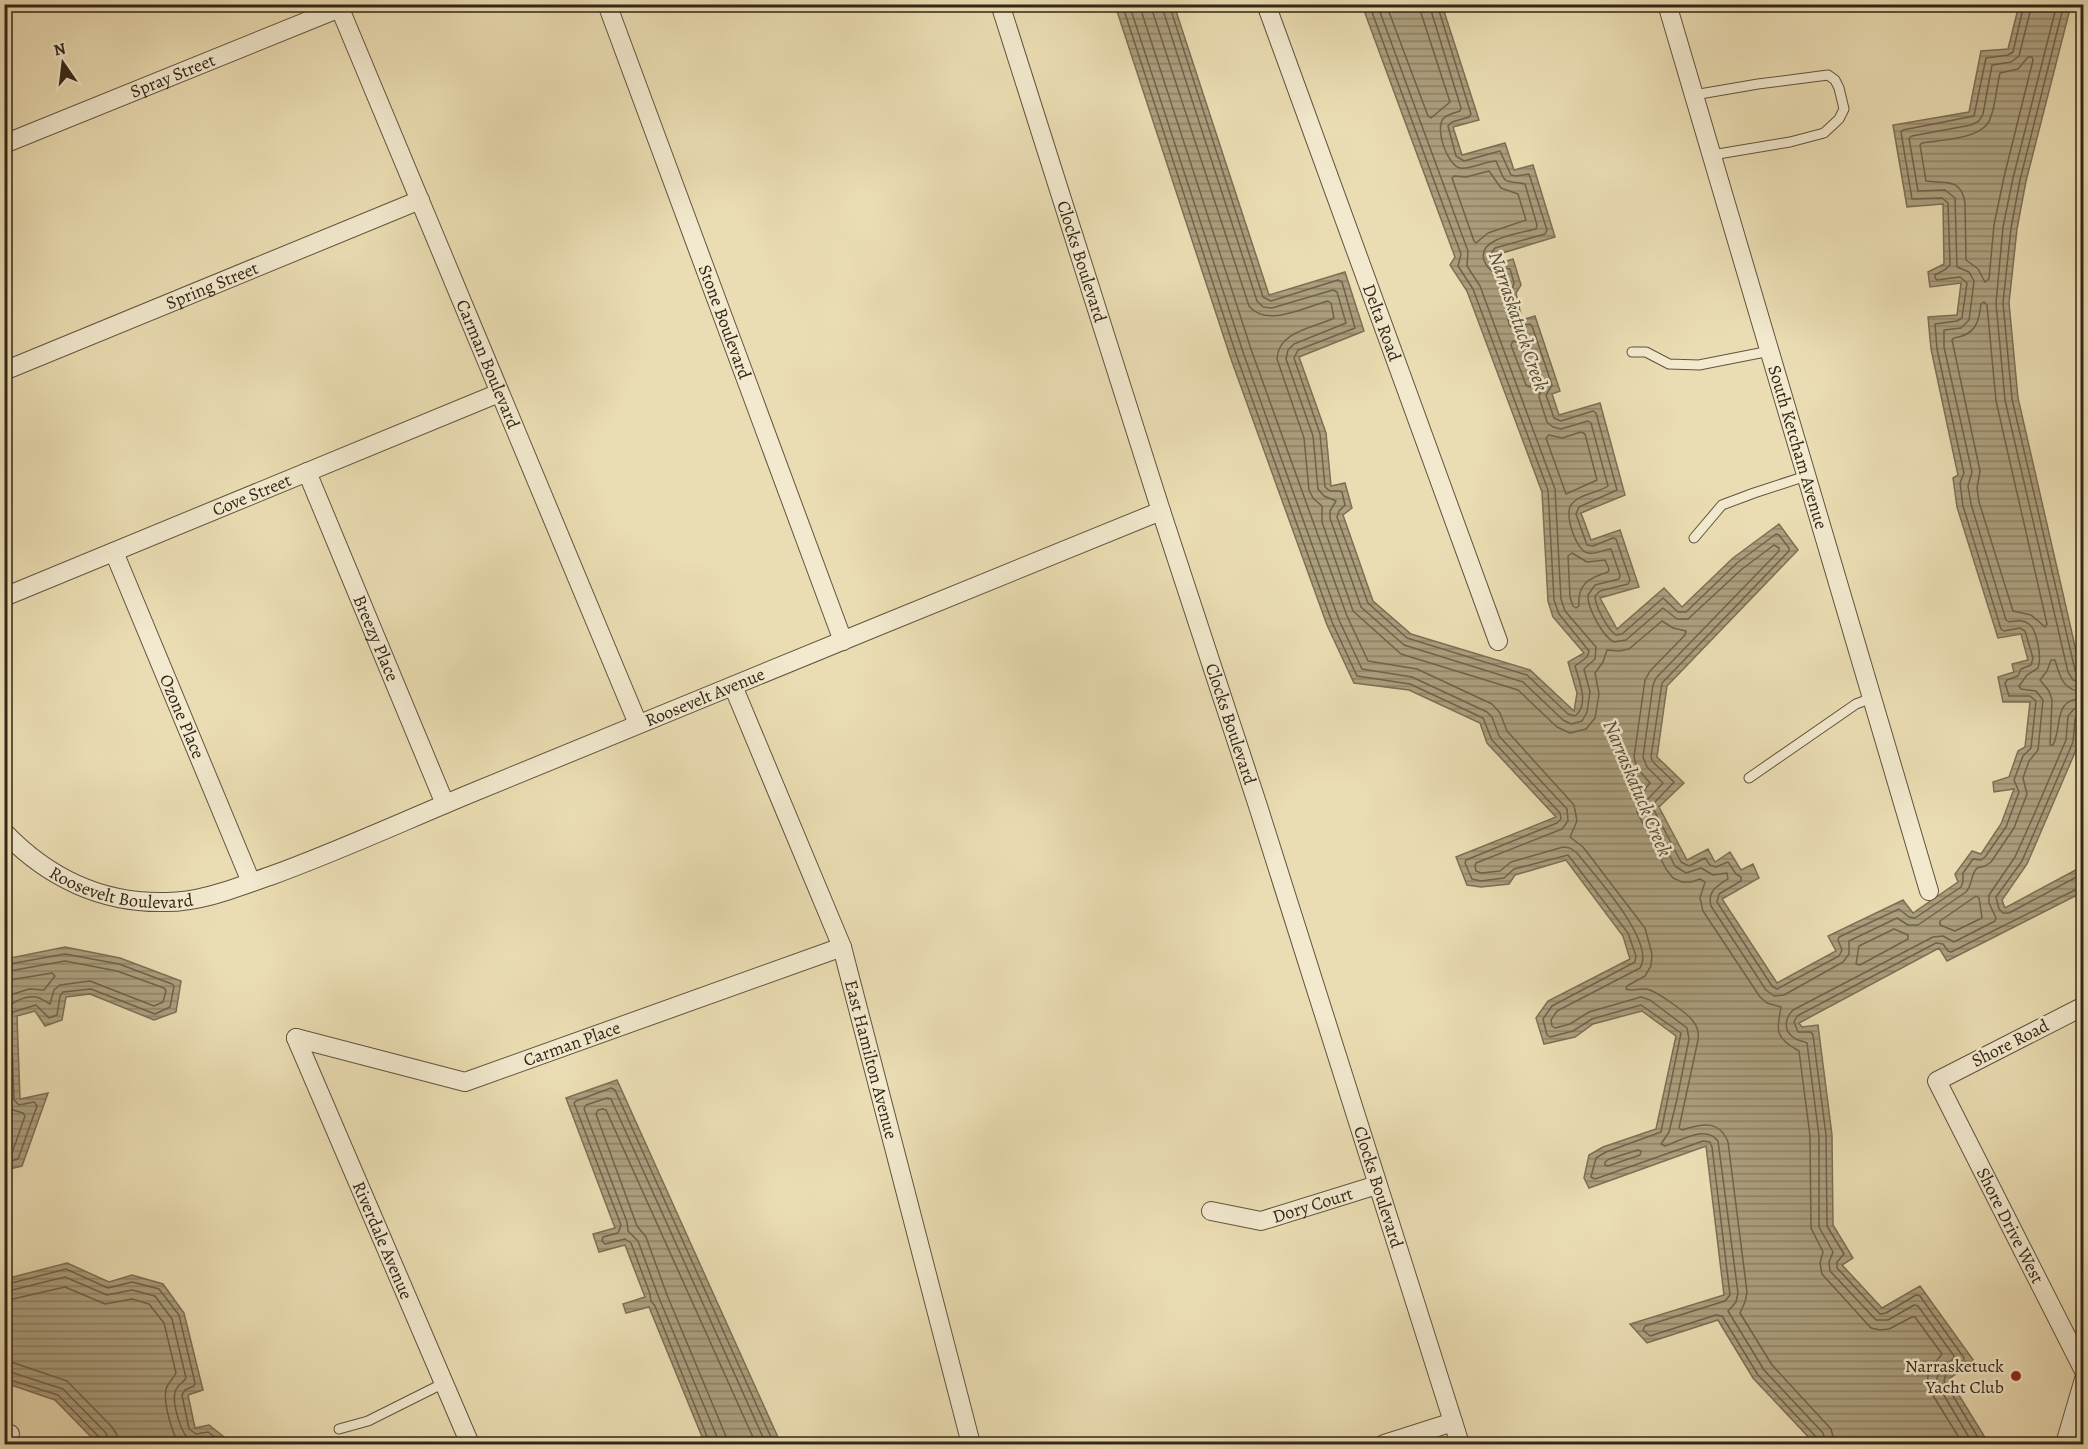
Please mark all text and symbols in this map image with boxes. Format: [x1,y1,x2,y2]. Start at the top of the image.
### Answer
north arrow [33,33,93,93]
text: N [51,37,68,61]
street label: Spray Street [127,48,219,104]
street label: Clocks Boulevard [1051,197,1112,326]
water label: Narraskatuck Creek [1482,248,1555,395]
street label: Spring Street [162,256,262,315]
street label: Stone Boulevard [693,261,757,383]
street label: Delta Road [1357,281,1407,365]
street label: Carman Boulevard [450,296,526,432]
street label: South Ketcham Avenue [1762,362,1833,532]
street label: Cove Street [209,468,295,522]
street label: Breezy Place [347,591,405,685]
street label: Clocks Boulevard [1200,660,1262,788]
street label: Roosevelt Avenue [641,662,768,732]
street label: Ozone Place [154,671,210,762]
water label: Narraskatuck Creek [1597,716,1679,861]
street label: Roosevelt Boulevard [45,860,195,914]
street label: East Hamilton Avenue [839,977,903,1142]
street label: Shore Road [1967,1013,2053,1073]
street label: Carman Place [520,1015,624,1072]
street label: Clocks Boulevard [1348,1123,1409,1251]
street label: Shore Drive West [1971,1163,2050,1288]
street label: Riverdale Avenue [347,1177,419,1303]
street label: Dory Court [1269,1181,1356,1229]
place label: Narrasketuck Yacht Club [1905,1354,2004,1399]
marker: Narrasketuck Yacht Club [2009,1369,2023,1383]

